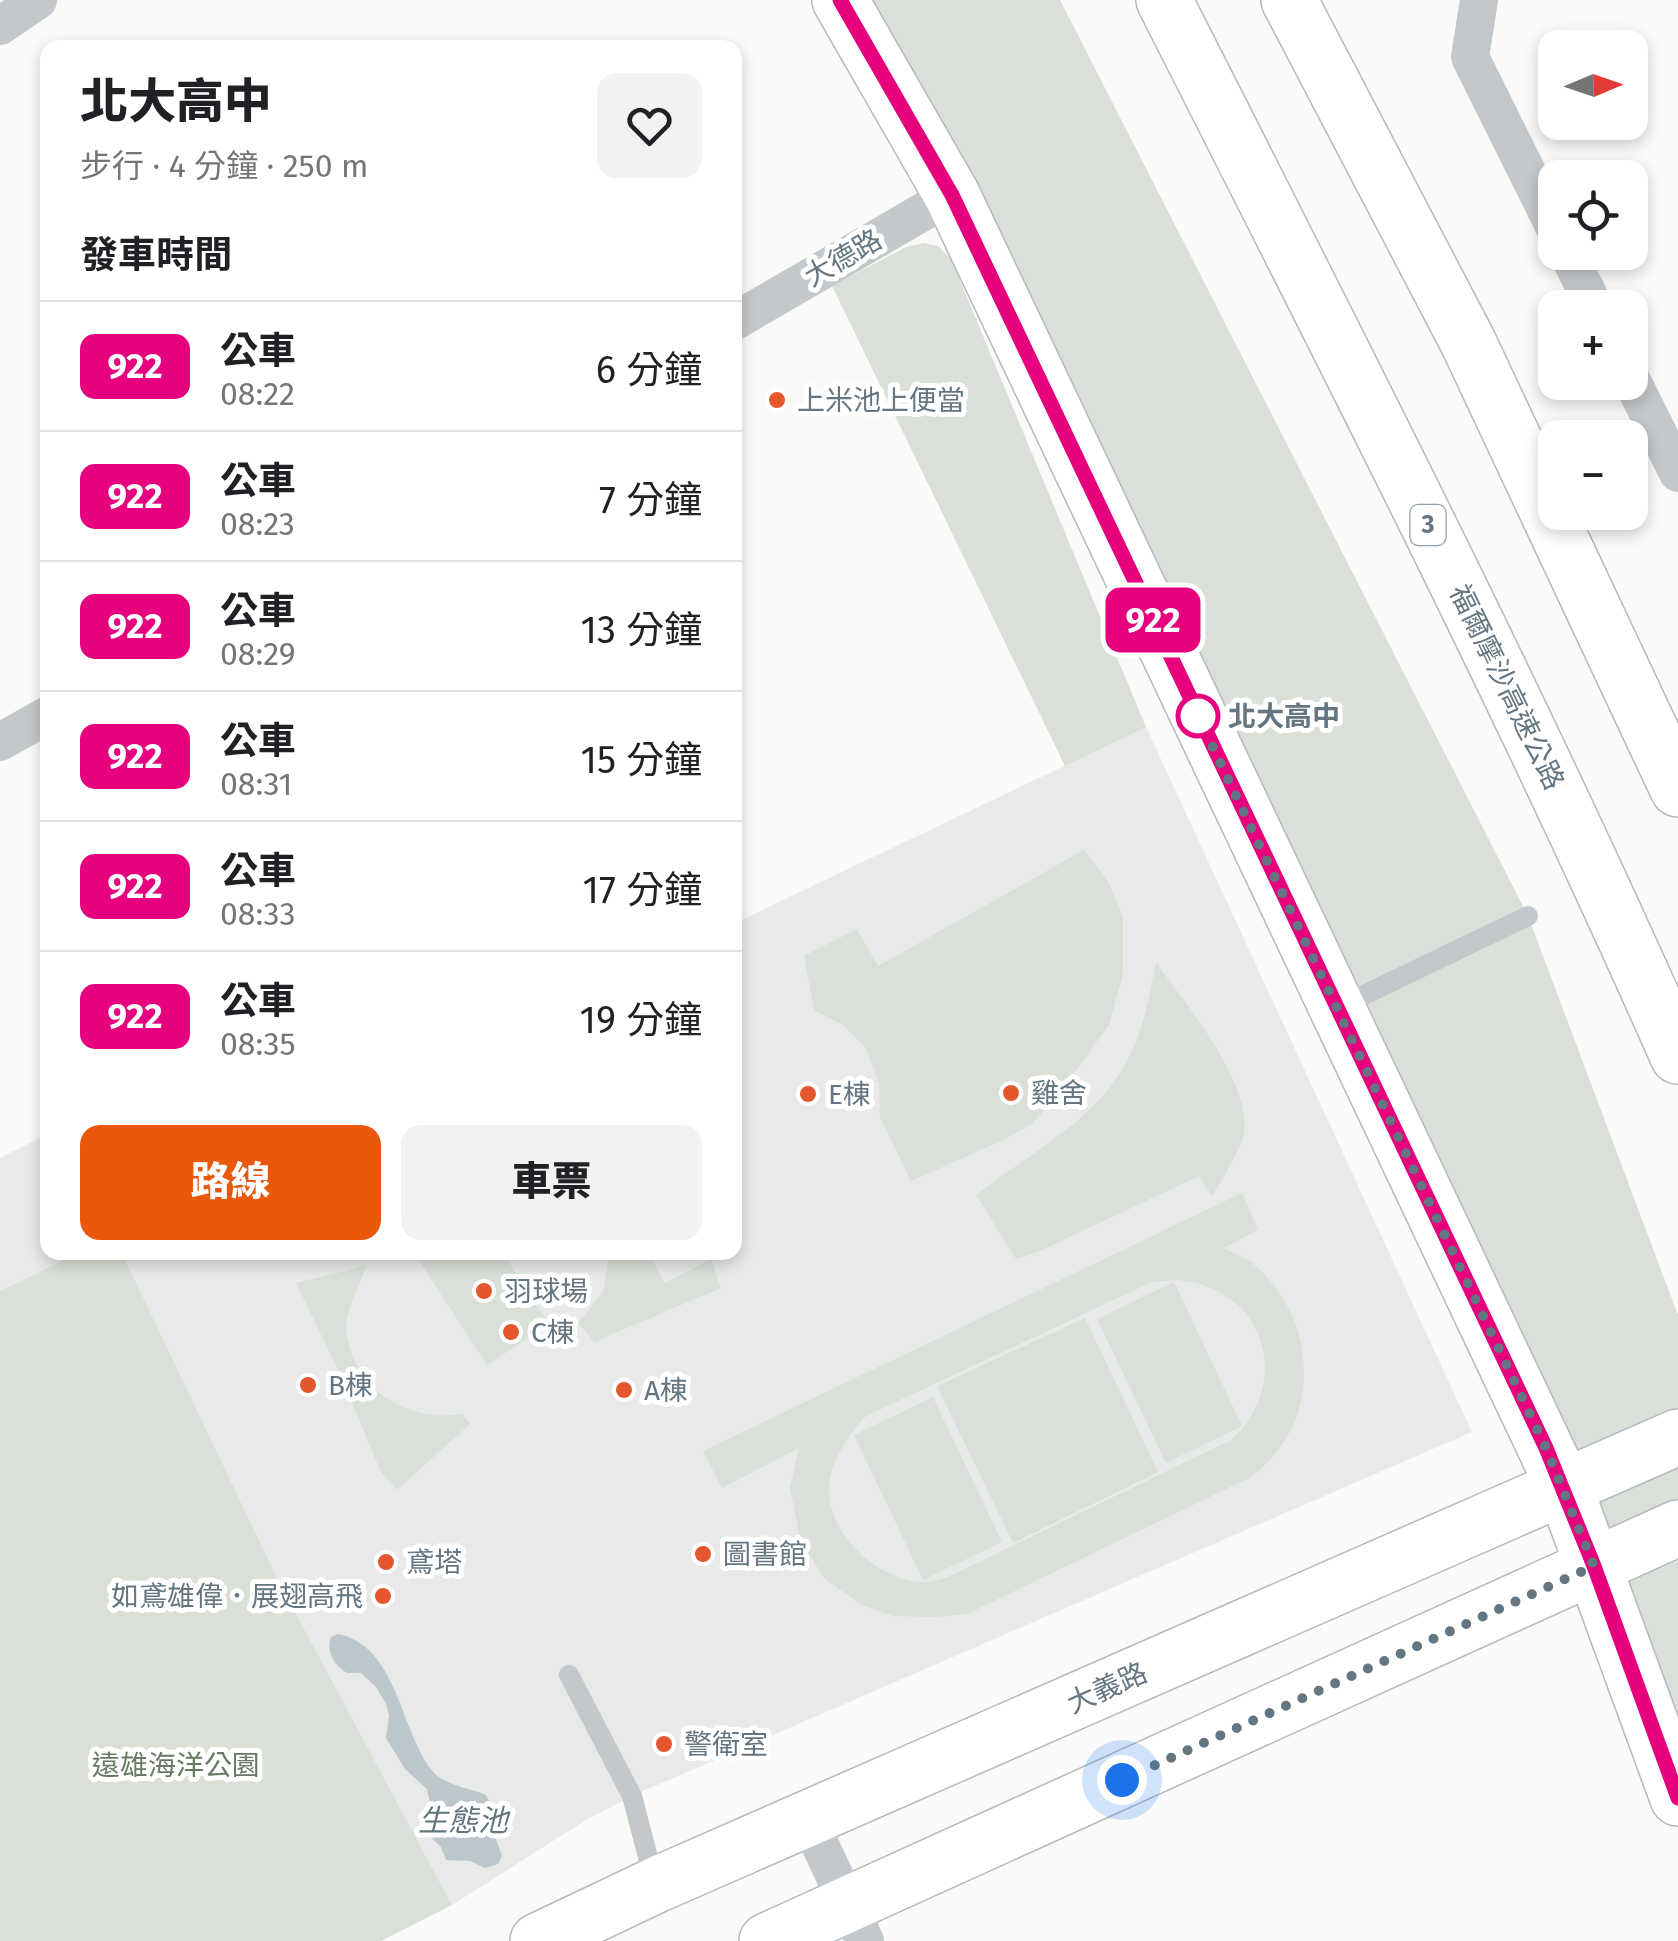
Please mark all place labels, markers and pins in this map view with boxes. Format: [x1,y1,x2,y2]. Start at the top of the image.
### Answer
place label: 上米池上便當 [797,384,965,417]
marker: 上米池上便當 [766,389,788,411]
marker: 北大高中 [1177,695,1219,737]
place label: 北大高中 [1228,700,1340,733]
place label: 雞舍 [1031,1077,1087,1110]
place label: E棟 [828,1078,871,1111]
marker: 雞舍 [1000,1082,1022,1104]
marker: E棟 [797,1083,819,1105]
place label: 羽球場 [504,1275,588,1308]
marker: 羽球場 [473,1280,495,1302]
place label: C棟 [531,1316,575,1349]
marker: C棟 [500,1321,522,1343]
place label: B棟 [328,1369,373,1402]
marker: B棟 [297,1374,319,1396]
place label: A棟 [644,1374,688,1407]
marker: A棟 [613,1379,635,1401]
place label: 圖書館 [723,1538,807,1571]
marker: 圖書館 [692,1543,714,1565]
place label: 鳶塔 [406,1546,462,1579]
marker: 鳶塔 [375,1551,397,1573]
place label: 如鳶雄偉．展翅高飛 [111,1580,363,1613]
marker: 如鳶雄偉．展翅高飛 [372,1585,394,1607]
place label: 警衛室 [684,1728,768,1761]
marker: 警衛室 [653,1733,675,1755]

